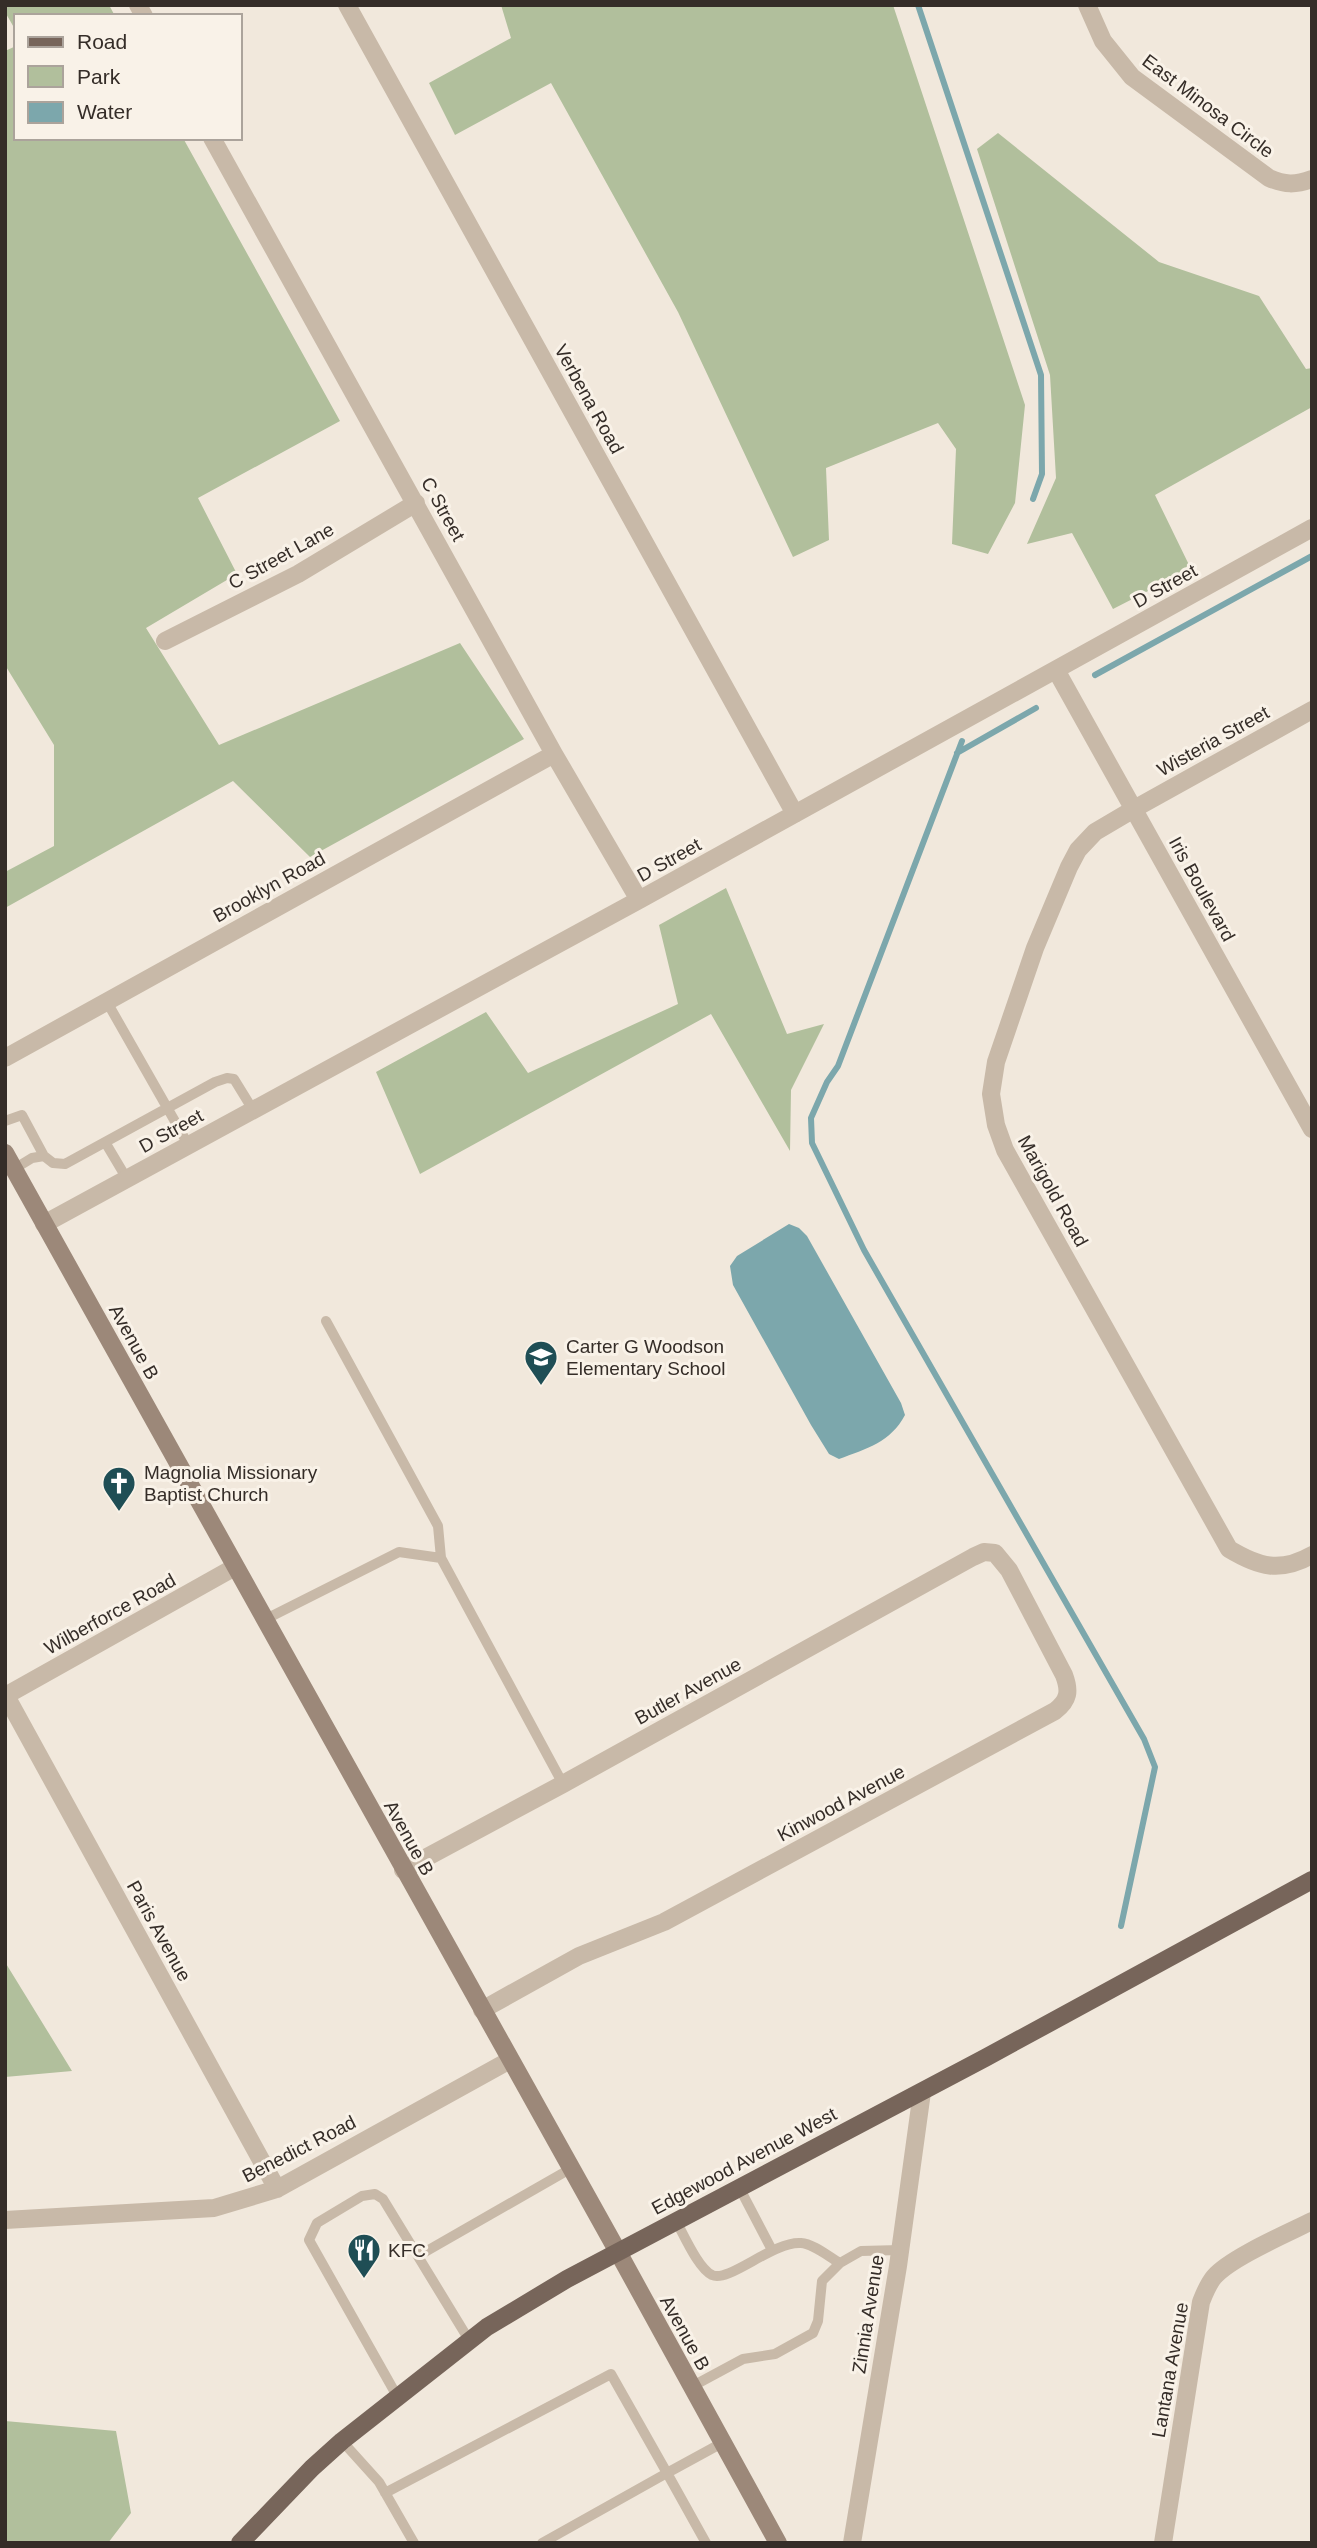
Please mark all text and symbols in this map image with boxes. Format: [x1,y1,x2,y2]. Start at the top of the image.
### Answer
legend [14,14,242,140]
text: Road [77,30,127,53]
street label: East Minosa Circle [1138,50,1278,162]
text: Park [77,65,121,88]
text: Water [77,100,132,123]
street label: Verbena Road [550,341,628,457]
street label: C Street [417,473,469,545]
street label: C Street Lane [225,518,337,594]
street label: D Street [1129,560,1201,612]
street label: Wisteria Street [1153,701,1273,780]
street label: Iris Boulevard [1165,833,1239,945]
street label: D Street [633,834,705,886]
street label: Brooklyn Road [209,848,329,926]
street label: D Street [135,1105,207,1157]
street label: Marigold Road [1014,1132,1092,1250]
street label: Avenue B [105,1301,163,1383]
place label: Carter G Woodson Elementary School [566,1336,725,1379]
school or university icon: Carter G Woodson Elementary School [522,1338,560,1387]
place label: Magnolia Missionary Baptist Church [144,1462,318,1505]
church icon: Magnolia Missionary Baptist Church [100,1464,138,1513]
street label: Wilberforce Road [41,1569,179,1659]
street label: Butler Avenue [631,1653,745,1729]
street label: Kinwood Avenue [774,1761,908,1845]
street label: Avenue B [380,1797,438,1879]
street label: Paris Avenue [123,1877,195,1985]
street label: Edgewood Avenue West [648,2103,841,2219]
street label: Benedict Road [239,2111,359,2187]
restaurant icon: KFC [345,2231,383,2280]
place label: KFC [388,2240,426,2261]
street label: Zinnia Avenue [848,2253,888,2375]
street label: Avenue B [656,2292,714,2374]
street label: Lantana Avenue [1148,2301,1192,2439]

